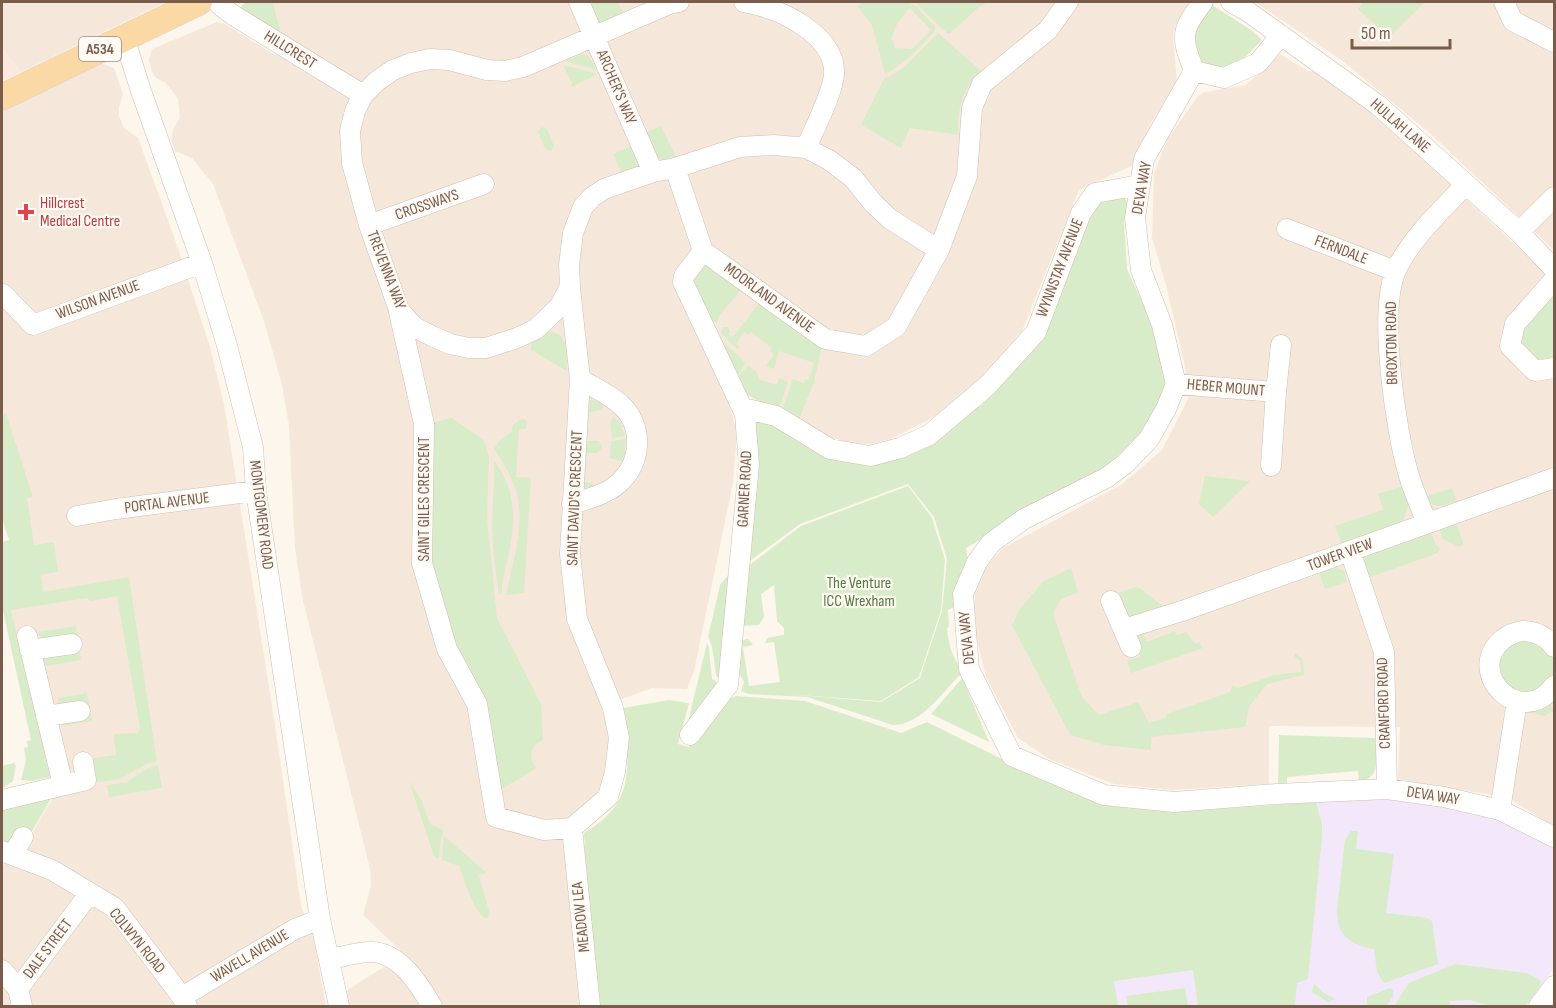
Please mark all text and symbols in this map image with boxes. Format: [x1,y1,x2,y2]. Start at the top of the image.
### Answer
scale bar [1352,12,1450,50]
text: 50 m [1361,23,1391,44]
street label: HILLCREST [260,27,320,74]
road number: A534 [79,37,121,61]
street label: ARCHER'S WAY [591,46,640,127]
street label: HULLAH LANE [1366,95,1434,157]
street label: DEVA WAY [1128,160,1156,216]
street label: CROSSWAYS [393,185,461,225]
place label: Hillcrest Medical Centre [40,194,120,231]
marker: Hillcrest Medical Centre [17,203,35,221]
street label: WYNNSTAY AVENUE [1032,216,1088,320]
street label: TREVENNA WAY [362,228,410,312]
street label: FERNDALE [1312,231,1370,269]
street label: MOORLAND AVENUE [720,259,818,337]
street label: WILSON AVENUE [54,276,142,324]
street label: BROXTON ROAD [1382,301,1402,385]
street label: HEBER MOUNT [1186,375,1266,401]
street label: SAINT DAVID'S CRESCENT [563,429,587,566]
street label: SAINT GILES CRESCENT [415,436,434,561]
street label: GARNER ROAD [734,450,757,528]
street label: MONTGOMERY ROAD [245,459,277,571]
street label: PORTAL AVENUE [123,488,211,518]
street label: TOWER VIEW [1305,534,1376,576]
park label: The Venture ICC Wrexham [823,574,895,611]
street label: DEVA WAY [955,610,979,666]
street label: CRANFORD ROAD [1373,657,1395,749]
street label: DEVA WAY [1405,782,1461,810]
street label: MEADOW LEA [568,881,594,953]
street label: COLWYN ROAD [105,905,169,978]
street label: DALE STREET [19,915,77,983]
street label: WAVELL AVENUE [208,925,292,987]

